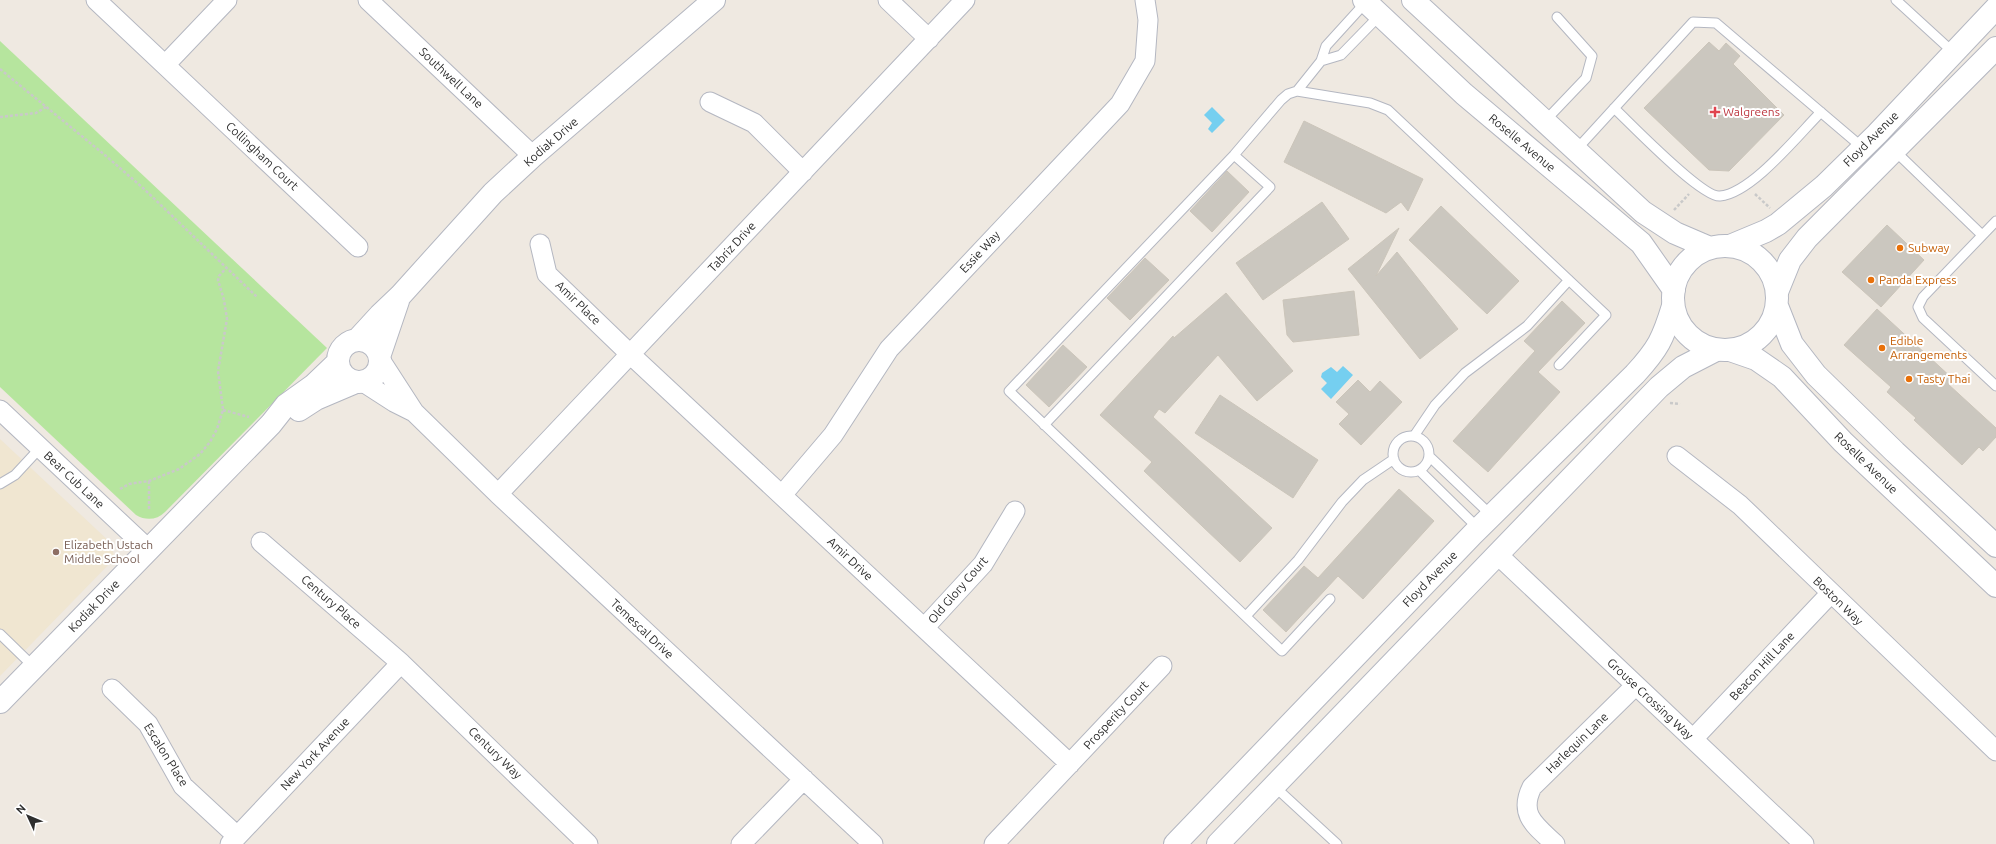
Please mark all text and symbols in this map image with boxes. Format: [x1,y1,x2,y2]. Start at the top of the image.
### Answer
street label: Southwell Lane [417,45,486,111]
place label: Walgreens [1723,105,1780,118]
marker: Walgreens [1710,107,1720,117]
street label: Floyd Avenue [1840,108,1901,169]
street label: Roselle Avenue [1487,111,1558,174]
street label: Kodiak Drive [521,115,580,169]
street label: Collingham Court [224,119,301,193]
street label: Tabriz Drive [705,219,758,274]
street label: Essie Way [957,228,1002,275]
place label: Subway [1908,241,1950,254]
marker: Subway [1895,243,1905,253]
place label: Panda Express [1879,273,1957,286]
marker: Panda Express [1866,275,1876,285]
street label: Amir Place [553,278,603,327]
place label: Edible Arrangements [1890,334,1967,361]
marker: Edible Arrangements [1877,343,1887,353]
place label: Tasty Thai [1917,372,1971,385]
marker: Tasty Thai [1904,374,1914,384]
street label: Roselle Avenue [1832,429,1901,496]
street label: Bear Cub Lane [42,449,107,511]
street label: Amir Drive [825,535,876,583]
place label: Elizabeth Ustach Middle School [64,538,153,565]
marker: Elizabeth Ustach Middle School [51,547,61,557]
street label: Floyd Avenue [1400,548,1459,609]
street label: Old Glory Court [925,553,990,626]
street label: Century Place [299,572,364,631]
street label: Boston Way [1811,574,1866,628]
street label: Kodiak Drive [66,577,122,634]
street label: Temescal Drive [608,596,676,661]
street label: Beacon Hill Lane [1727,629,1797,703]
street label: Grouse Crossing Way [1605,656,1696,742]
street label: Prosperity Court [1081,678,1151,752]
street label: Harlequin Lane [1543,710,1610,775]
street label: New York Avenue [278,715,352,793]
street label: Escalon Place [142,721,191,789]
street label: Century Way [466,724,525,781]
north arrow [8,796,48,836]
text: N [14,802,28,816]

